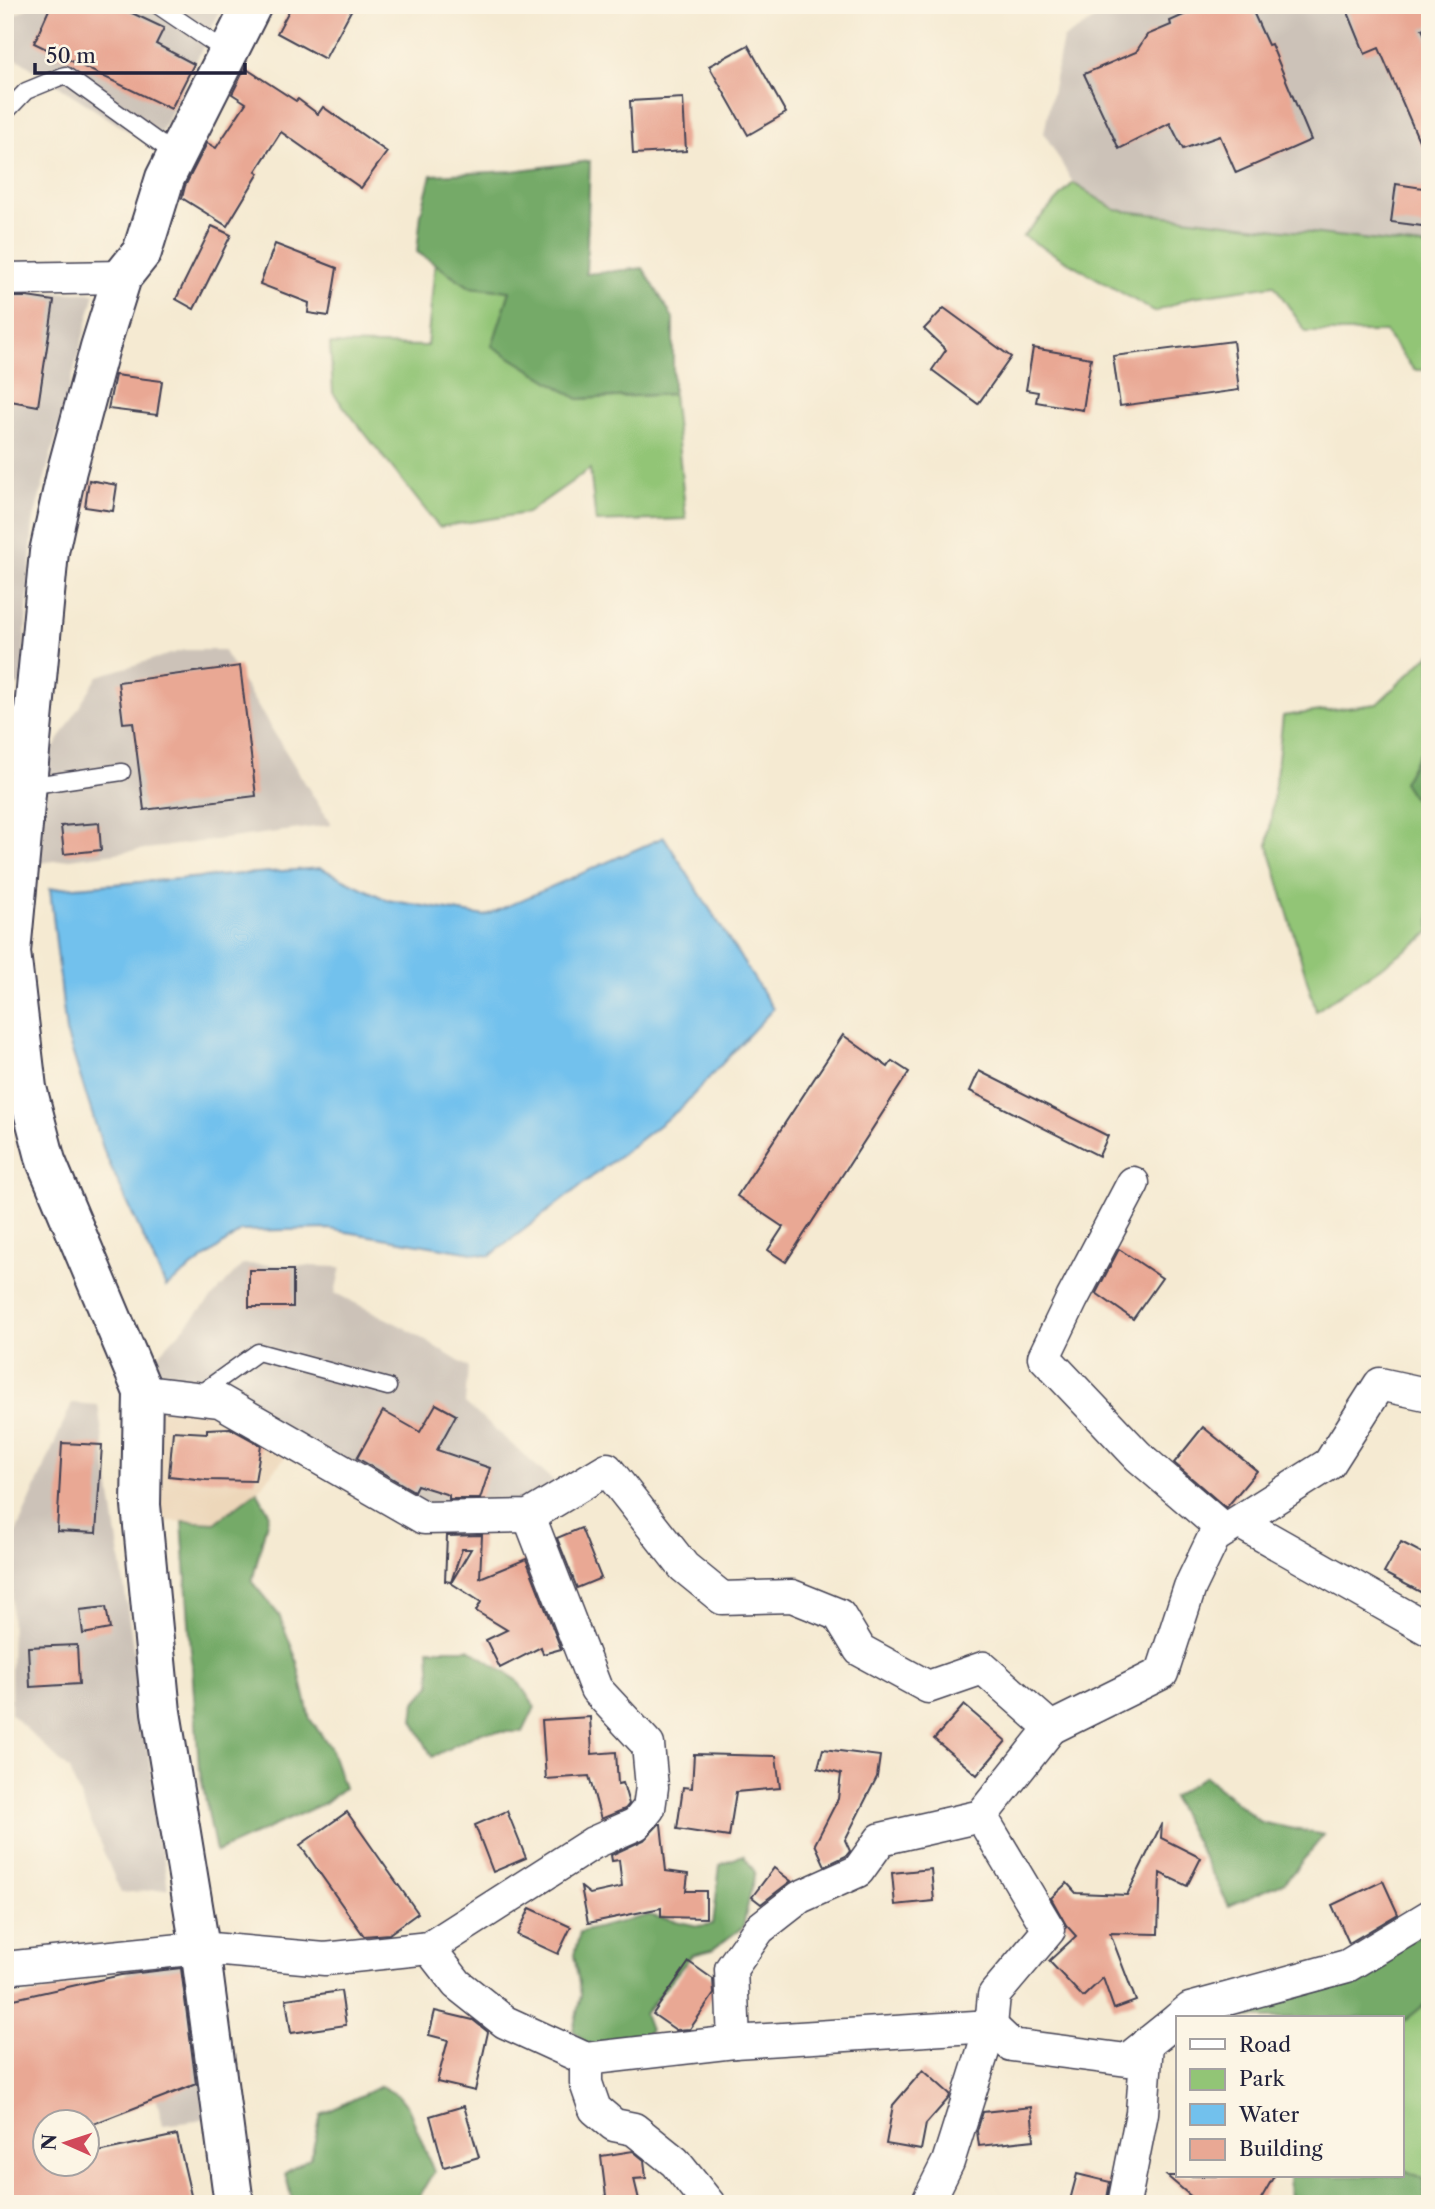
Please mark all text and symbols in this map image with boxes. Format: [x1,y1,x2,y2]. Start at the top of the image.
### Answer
scale bar [35,32,245,76]
text: 50 m [46,43,96,68]
legend [1176,2016,1404,2178]
text: Road [1239,2032,1291,2057]
text: Park [1239,2066,1285,2091]
text: Water [1238,2102,1299,2127]
north arrow [32,2108,102,2178]
text: N [38,2133,61,2151]
text: Building [1239,2136,1324,2161]

